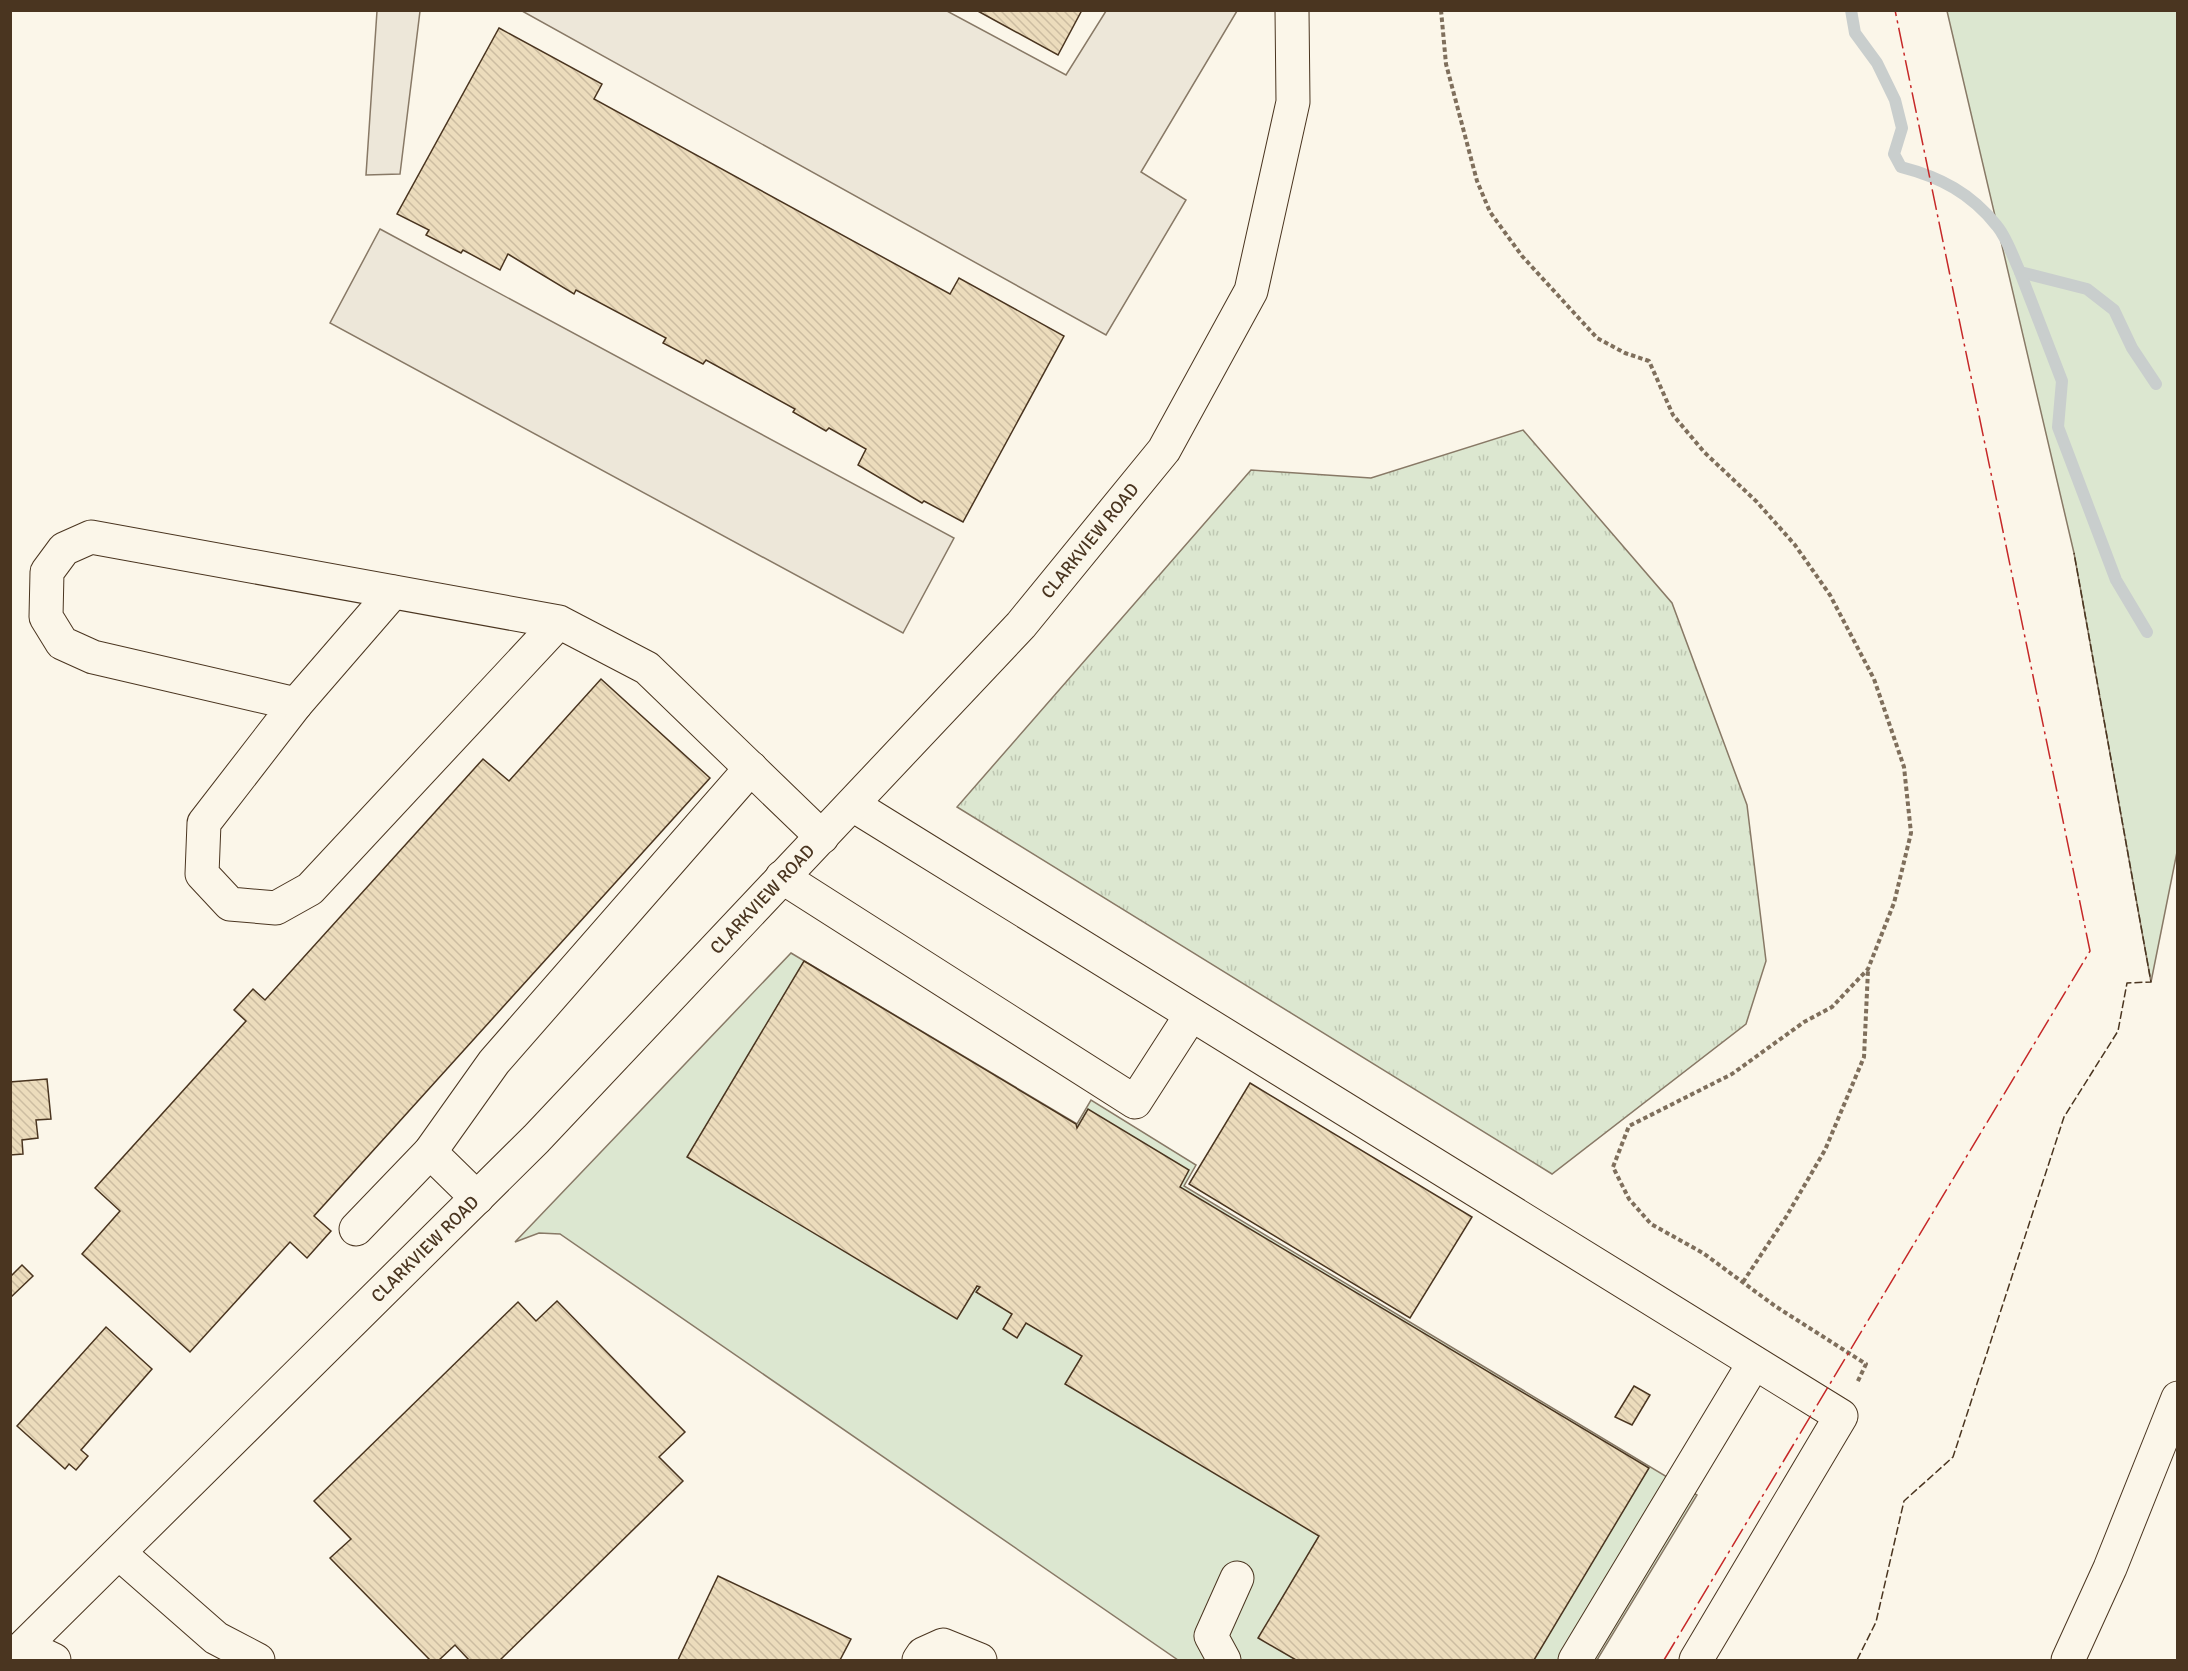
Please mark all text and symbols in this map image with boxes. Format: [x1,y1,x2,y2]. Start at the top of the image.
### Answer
street label: CLARKVIEW ROAD [1036,478,1144,603]
street label: CLARKVIEW ROAD [705,840,819,959]
street label: CLARKVIEW ROAD [367,1191,483,1307]

